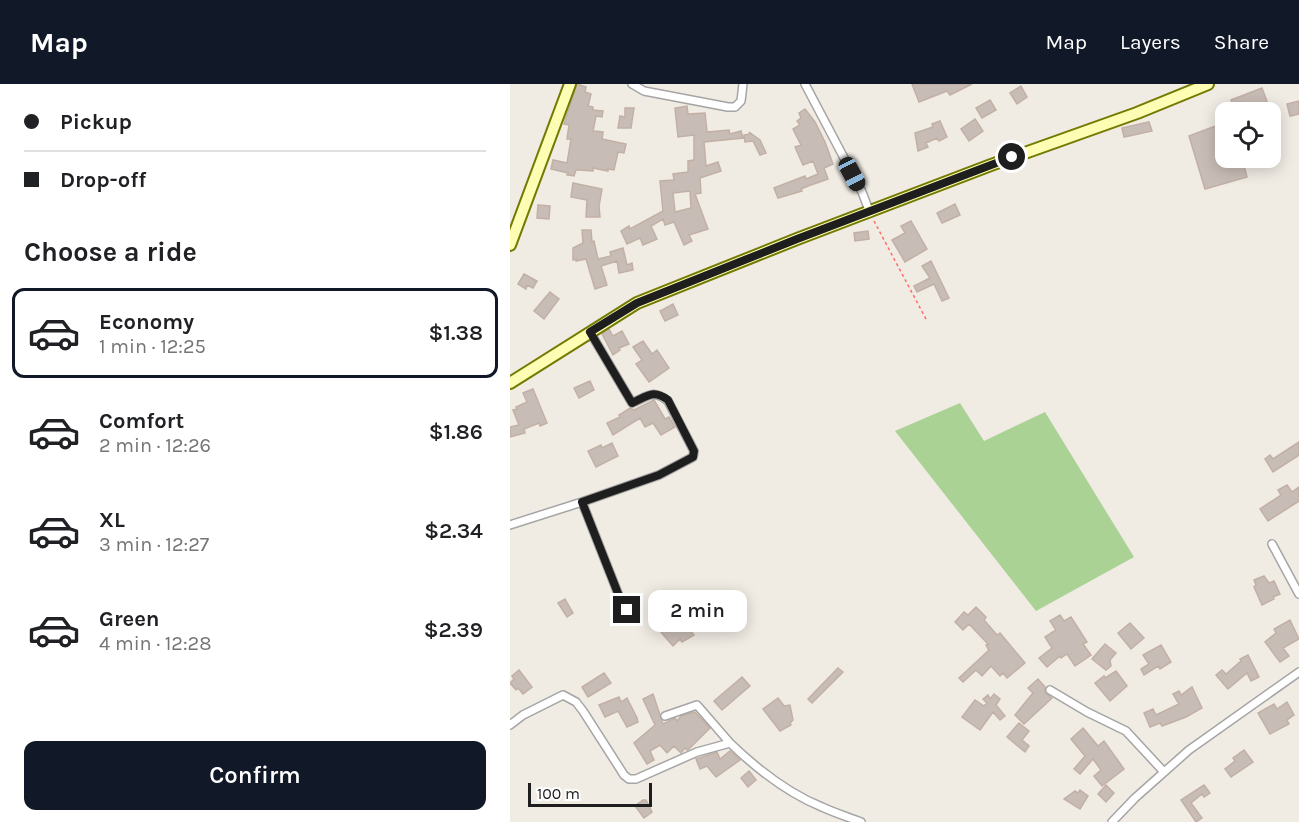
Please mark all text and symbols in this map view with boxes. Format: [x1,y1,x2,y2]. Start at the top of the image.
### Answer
text: Map [30,26,88,59]
text: Map [1045,30,1087,54]
text: Layers [1120,30,1181,54]
text: Share [1214,30,1269,54]
map controls [1215,102,1281,168]
button: locate [1215,102,1281,168]
text: Pickup [60,109,132,135]
route start [998,143,1025,170]
car [836,154,868,194]
text: Drop-off [60,167,146,193]
text: Choose a ride [24,236,197,268]
icon: car [27,306,81,360]
text: Economy [99,309,194,335]
text: $1.38 [428,320,483,346]
text: 1 min · 12:25 [99,335,206,358]
icon: car [27,405,81,459]
text: Comfort [99,408,184,434]
text: $1.86 [429,419,483,445]
text: 2 min · 12:26 [99,434,211,457]
icon: car [27,504,81,558]
text: XL [99,507,125,533]
text: $2.34 [424,518,483,544]
text: 3 min · 12:27 [99,533,209,556]
callout: 2 min [648,589,747,631]
route end [613,596,640,623]
text: 2 min [670,599,725,622]
icon: car [27,603,81,657]
text: Green [99,606,160,632]
text: $2.39 [424,617,483,643]
text: 4 min · 12:28 [99,632,211,655]
button: Confirm [24,741,486,810]
scale bar [528,780,652,808]
text: 100 m [537,784,580,803]

